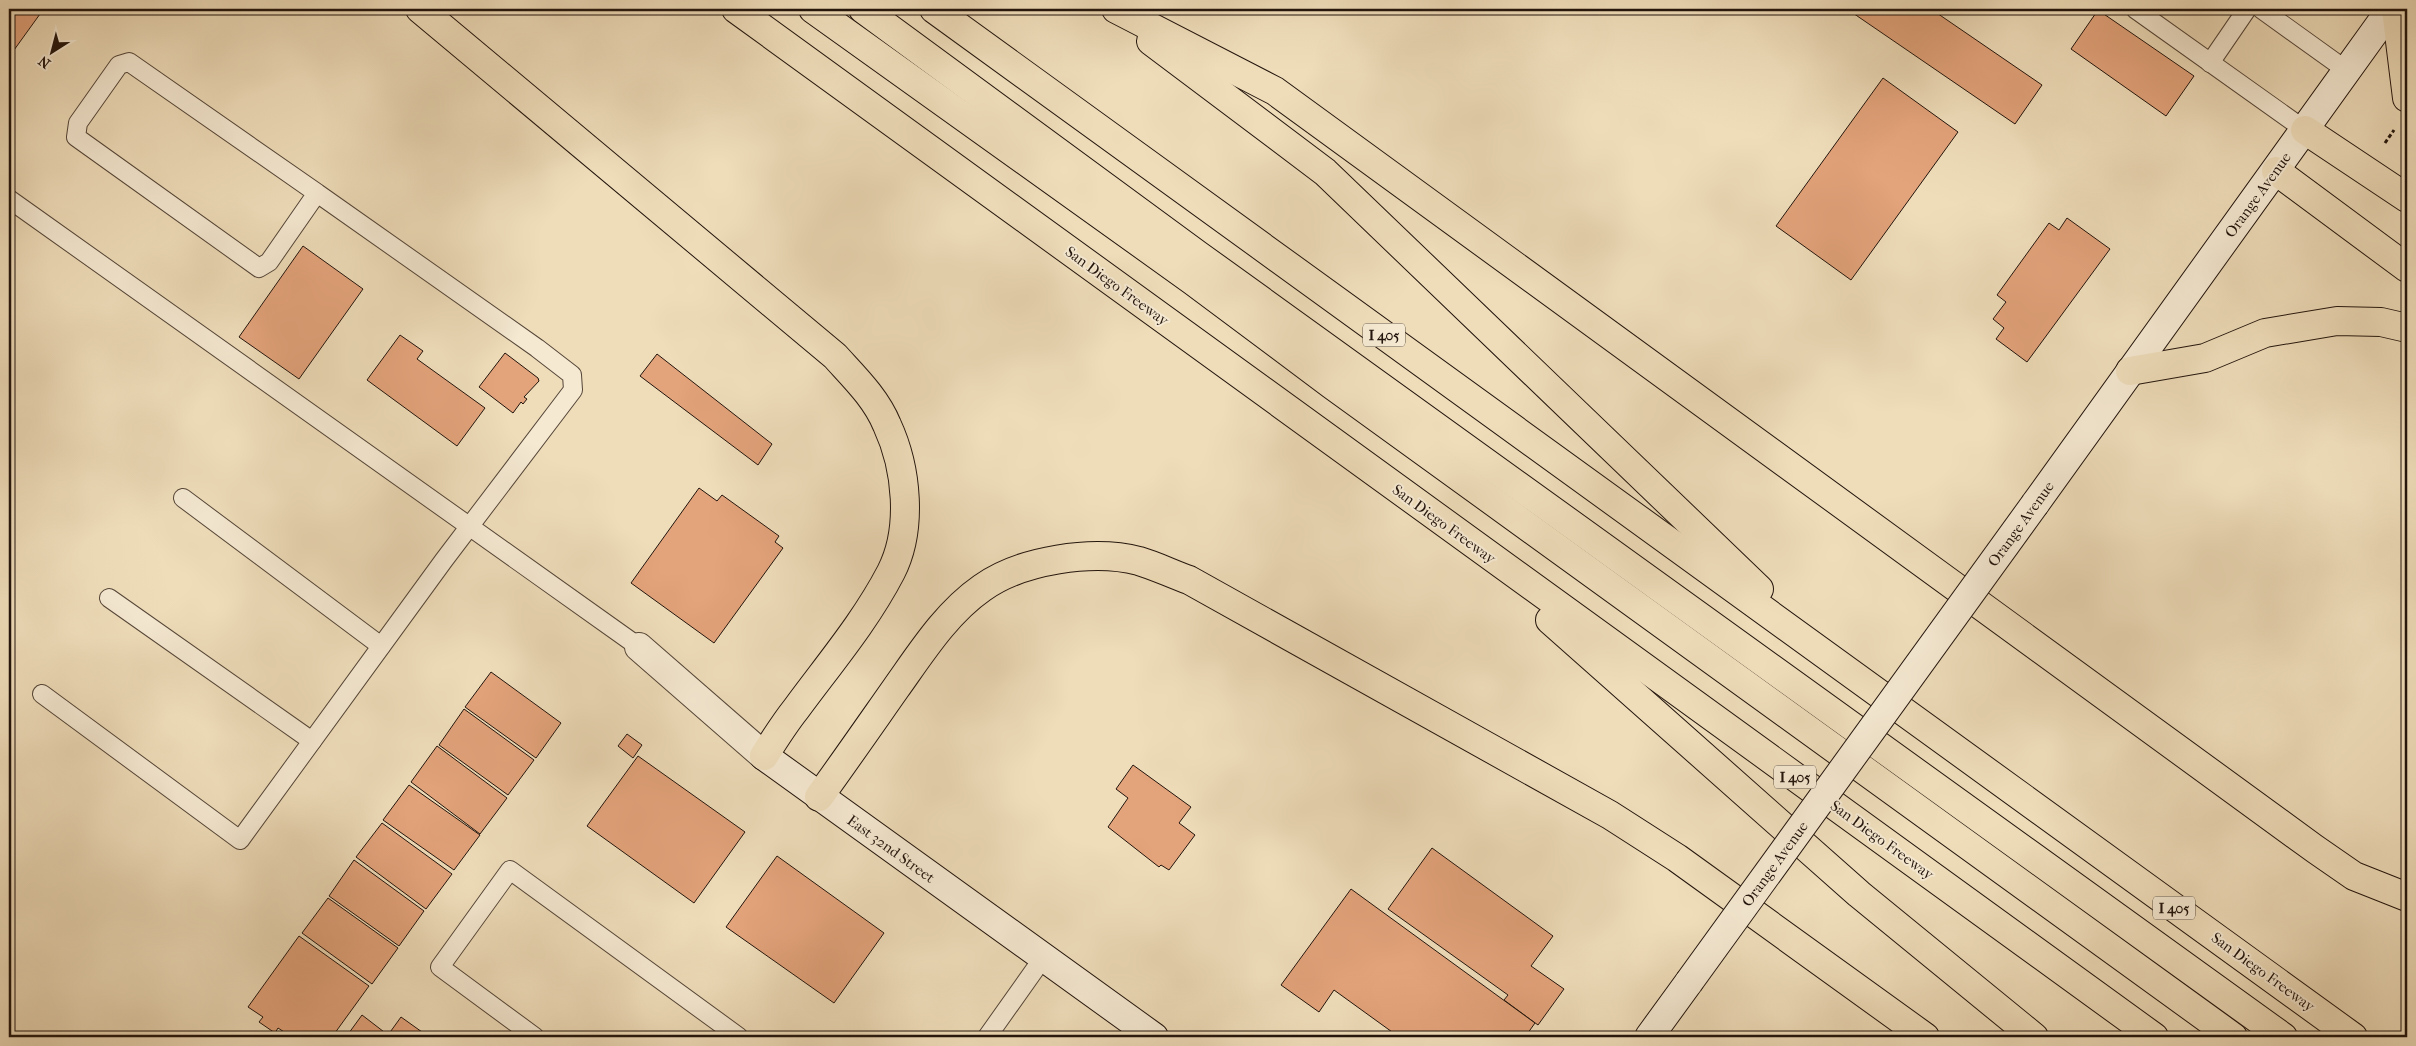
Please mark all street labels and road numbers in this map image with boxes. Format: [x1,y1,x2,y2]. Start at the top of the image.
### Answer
street label: Orange Avenue [2221,148,2295,241]
street label: San Diego Freeway [1062,242,1173,330]
road number: I 405 [1363,324,1405,346]
street label: Orange Avenue [1984,477,2058,570]
street label: San Diego Freeway [1389,480,1500,568]
road number: I 405 [1774,766,1816,789]
street label: San Diego Freeway [1827,796,1938,884]
street label: East 32nd Street [844,811,939,887]
street label: Orange Avenue [1738,817,1812,910]
road number: I 405 [2153,896,2195,920]
street label: San Diego Freeway [2208,928,2319,1016]

